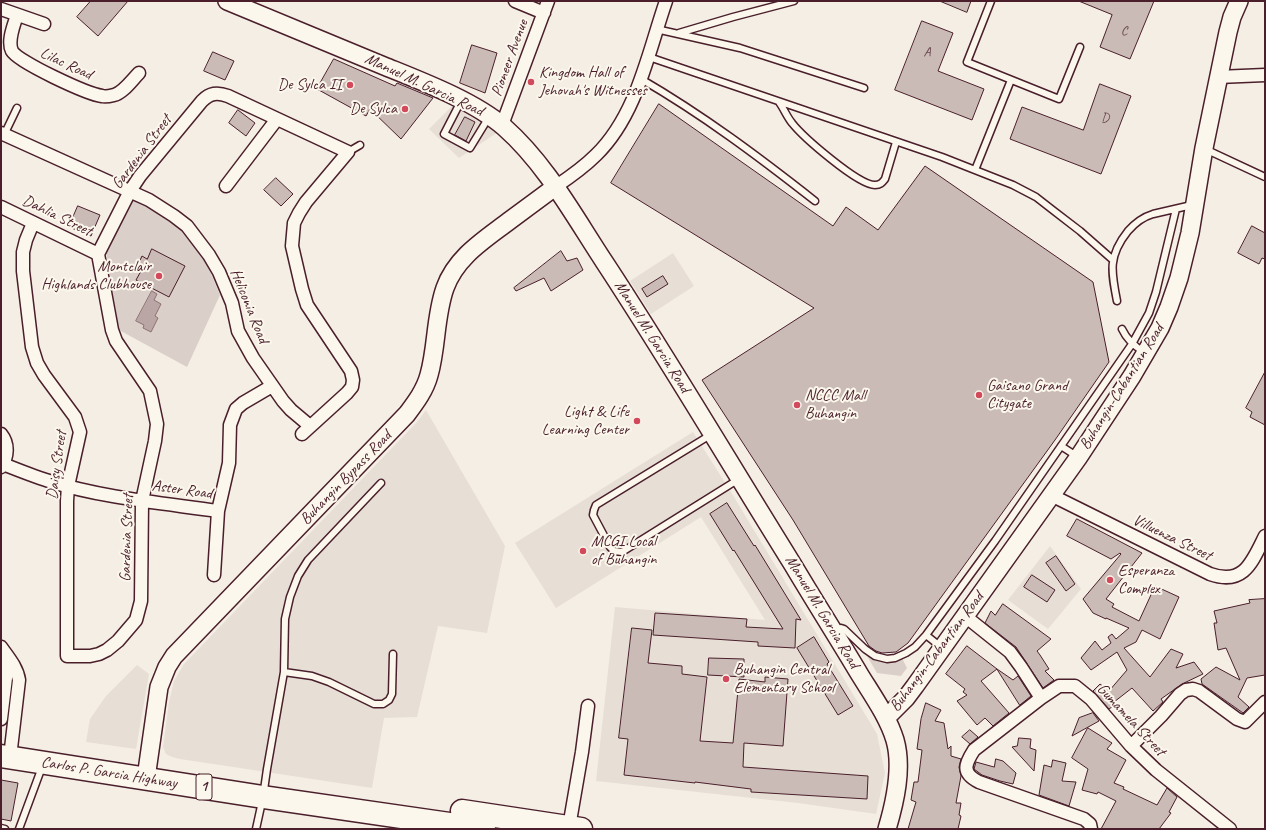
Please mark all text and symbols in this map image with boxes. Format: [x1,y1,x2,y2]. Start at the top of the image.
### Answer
street label: Pioneer Avenue [487,17,533,99]
house number: C [1121,23,1127,39]
street label: Lilac Road [37,44,95,84]
house number: A [923,44,931,60]
street label: Manuel M. Garcia Road [362,49,486,121]
place label: Kingdom Hall of Jehovah's Witnesses [539,63,647,101]
place label: De Sylca II [278,75,342,95]
marker: Kingdom Hall of Jehovah's Witnesses [526,77,536,87]
marker: De Sylca II [345,80,355,90]
place label: De Sylca [350,99,397,119]
marker: De Sylca [400,104,410,114]
house number: D [1101,110,1109,126]
street label: Gardenia Street [108,111,176,193]
street label: Dahlia Street [19,191,95,241]
place label: Montclair Highlands Clubhouse [41,257,151,295]
street label: Heliconia Road [225,266,273,346]
marker: Montclair Highlands Clubhouse [154,271,164,281]
street label: Manuel M. Garcia Road [610,277,694,397]
street label: Buhangin-Cabantian Road [1076,321,1168,453]
place label: Gaisano Grand Citygate [987,376,1067,414]
place label: NCCC Mall Buhangin [805,386,865,424]
marker: Gaisano Grand Citygate [974,390,984,400]
marker: NCCC Mall Buhangin [792,400,802,410]
place label: Light & Life Learning Center [542,402,629,440]
marker: Light & Life Learning Center [632,416,642,426]
street label: Buhangin Bypass Road [296,427,396,529]
street label: Daisy Street [43,430,71,500]
street label: Aster Road [151,476,213,504]
street label: Gardenia Street [116,494,138,582]
street label: Villuenza Street [1129,511,1215,565]
place label: MCGI Local of Buhangin [591,532,656,570]
marker: MCGI Local of Buhangin [578,546,588,556]
street label: Manuel M. Garcia Road [781,552,863,672]
place label: Esperanza Complex [1118,561,1174,599]
marker: Esperanza Complex [1105,575,1115,585]
street label: Buhangin-Cabantian Road [886,588,988,716]
place label: Buhangin Central Elementary School [734,660,834,698]
marker: Buhangin Central Elementary School [721,674,731,684]
street label: Gumamela Street [1092,680,1170,760]
street label: Carlos P. Garcia Highway [40,753,178,793]
road number: 1 [196,774,212,800]

